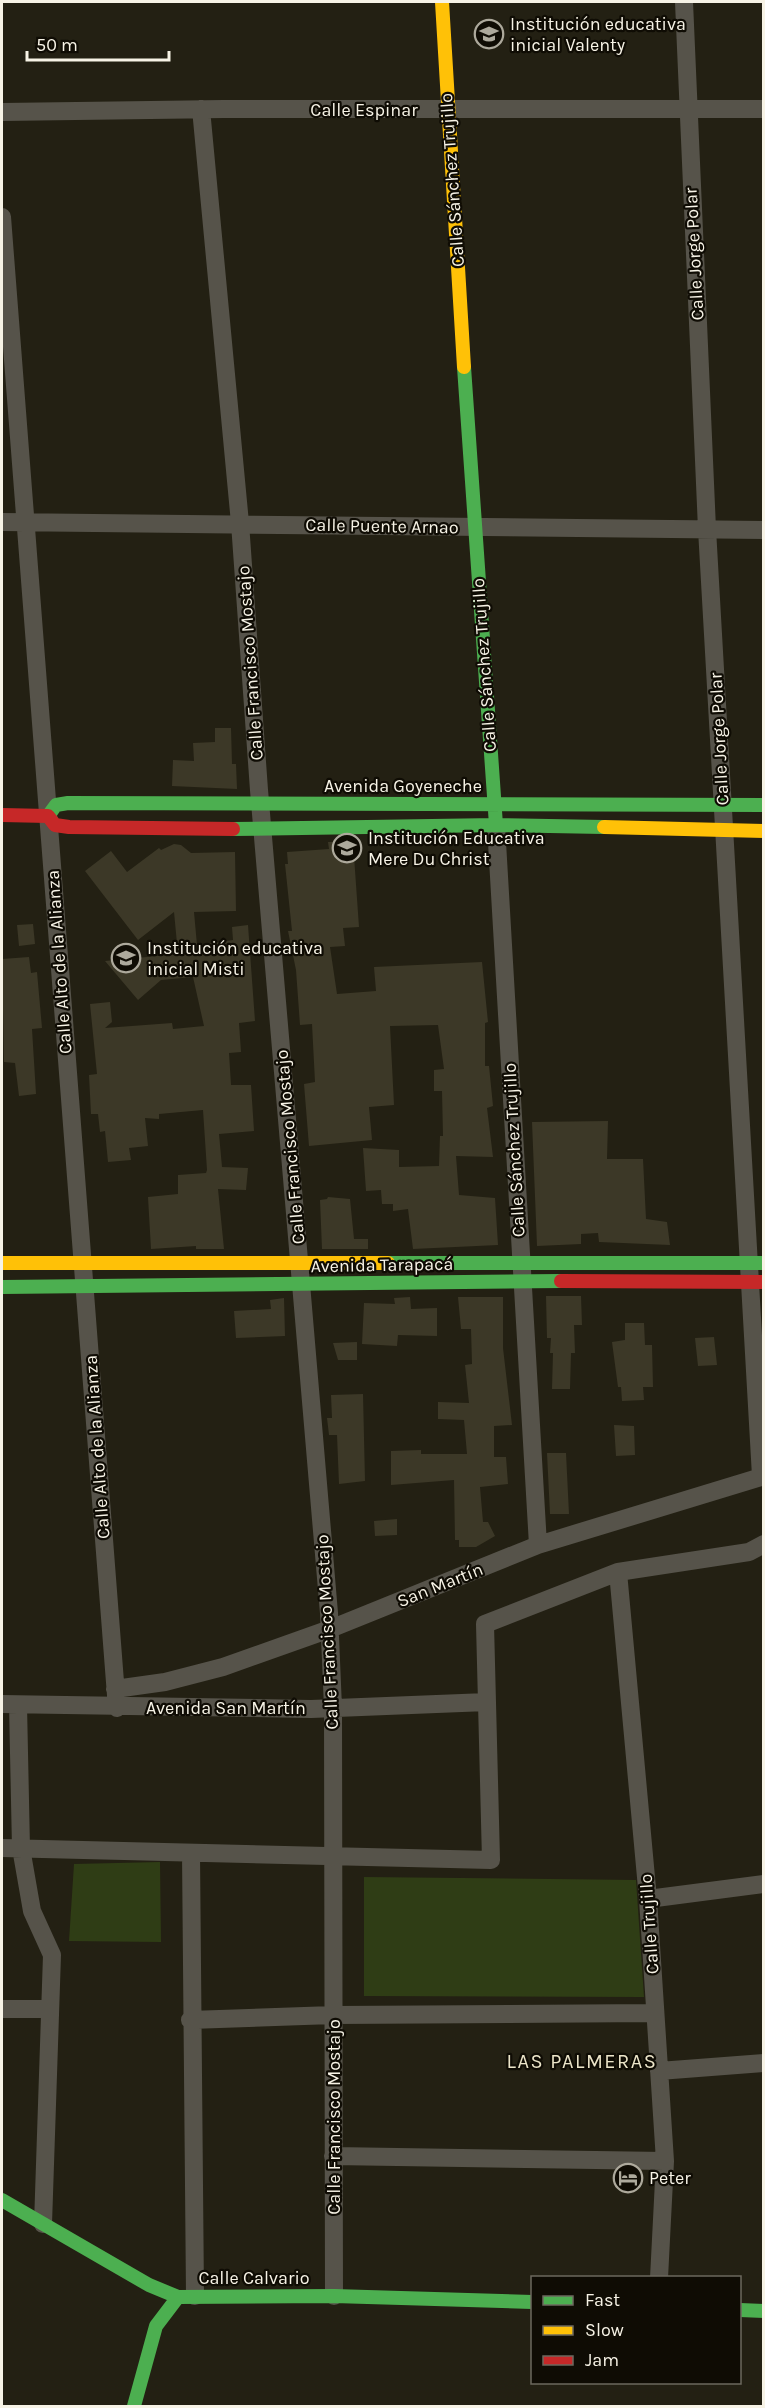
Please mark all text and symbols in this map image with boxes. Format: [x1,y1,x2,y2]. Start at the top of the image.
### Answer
place label: Institución educativa inicial Valenty [510,13,686,56]
school or university icon: Institución educativa inicial Valenty [473,18,505,50]
scale bar [27,24,170,62]
text: 50 m [36,34,78,56]
street label: Calle Sánchez Trujillo [435,92,469,268]
street label: Calle Espinar [310,99,418,121]
street label: Calle Jorge Polar [680,187,708,321]
street label: Calle Puente Arnao [305,514,459,538]
street label: Calle Francisco Mostajo [232,565,268,761]
street label: Calle Sánchez Trujillo [467,577,501,753]
street label: Calle Jorge Polar [705,672,733,806]
street label: Avenida Goyeneche [324,775,482,797]
place label: Institución Educativa Mere Du Christ [368,827,545,870]
school or university icon: Institución Educativa Mere Du Christ [331,832,363,864]
street label: Calle Alto de la Alianza [42,869,76,1055]
place label: Institución educativa inicial Misti [147,937,323,980]
school or university icon: Institución educativa inicial Misti [110,942,142,974]
street label: Calle Francisco Mostajo [271,1049,309,1245]
street label: Calle Sánchez Trujillo [498,1062,530,1238]
street label: Avenida Tarapacá [310,1253,454,1277]
street label: Calle Alto de la Alianza [80,1354,114,1540]
street label: Calle Francisco Mostajo [311,1534,343,1730]
street label: San Martín [394,1558,486,1612]
street label: Avenida San Martín [146,1697,306,1719]
street label: Calle Trujillo [635,1873,663,1975]
street label: Calle Francisco Mostajo [323,2019,345,2215]
district label: LAS PALMERAS [507,2050,657,2073]
hotel icon: Peter [612,2162,644,2194]
place label: Peter [649,2167,691,2189]
street label: Calle Calvario [198,2267,310,2289]
legend [531,2276,741,2384]
text: Fast [585,2289,620,2311]
text: Slow [585,2319,624,2341]
text: Jam [585,2349,619,2371]

